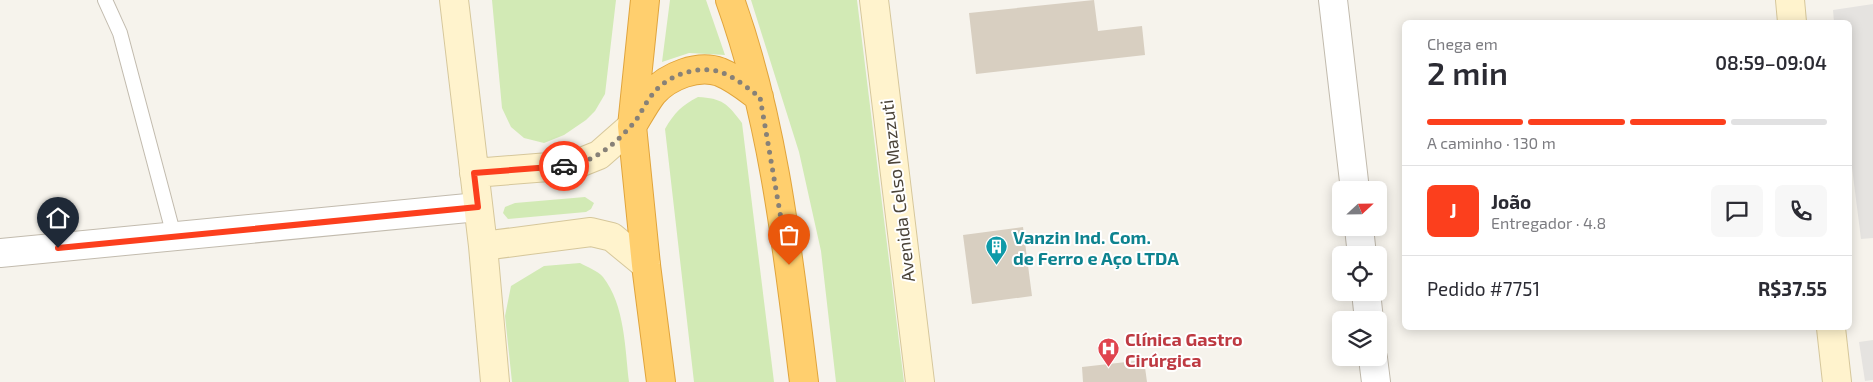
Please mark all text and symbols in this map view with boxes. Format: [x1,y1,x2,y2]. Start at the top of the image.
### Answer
text: Chega em [1427,34,1498,53]
text: 08:59–09:04 [1715,51,1827,74]
text: 2 min [1427,53,1508,91]
street label: Avenida Celso Mazzuti [875,99,919,283]
text: A caminho · 130 m [1427,133,1556,152]
courier [539,141,589,191]
icon: car [550,152,578,180]
north arrow [1332,181,1388,236]
map controls [1332,181,1387,366]
button: chat [1711,185,1763,237]
button: phone [1775,185,1827,237]
text: João [1491,190,1531,213]
pin [37,197,79,248]
text: J [1449,199,1457,222]
icon: home [44,204,72,232]
text: Entregador · 4.8 [1491,213,1606,232]
pin [768,214,810,265]
icon: bag [775,221,803,249]
place label: Vanzin Ind. Com. de Ferro e Aço LTDA [1013,226,1179,270]
building icon: Vanzin Ind. Com. de Ferro e Aço LTDA [985,235,1009,266]
button: locate [1332,246,1387,301]
text: Pedido #7751 [1427,277,1540,300]
text: R$37.55 [1758,277,1827,300]
button: layers [1332,311,1387,366]
place label: Clínica Gastro Cirúrgica [1125,328,1243,371]
hospital icon: Clínica Gastro Cirúrgica [1097,337,1121,368]

